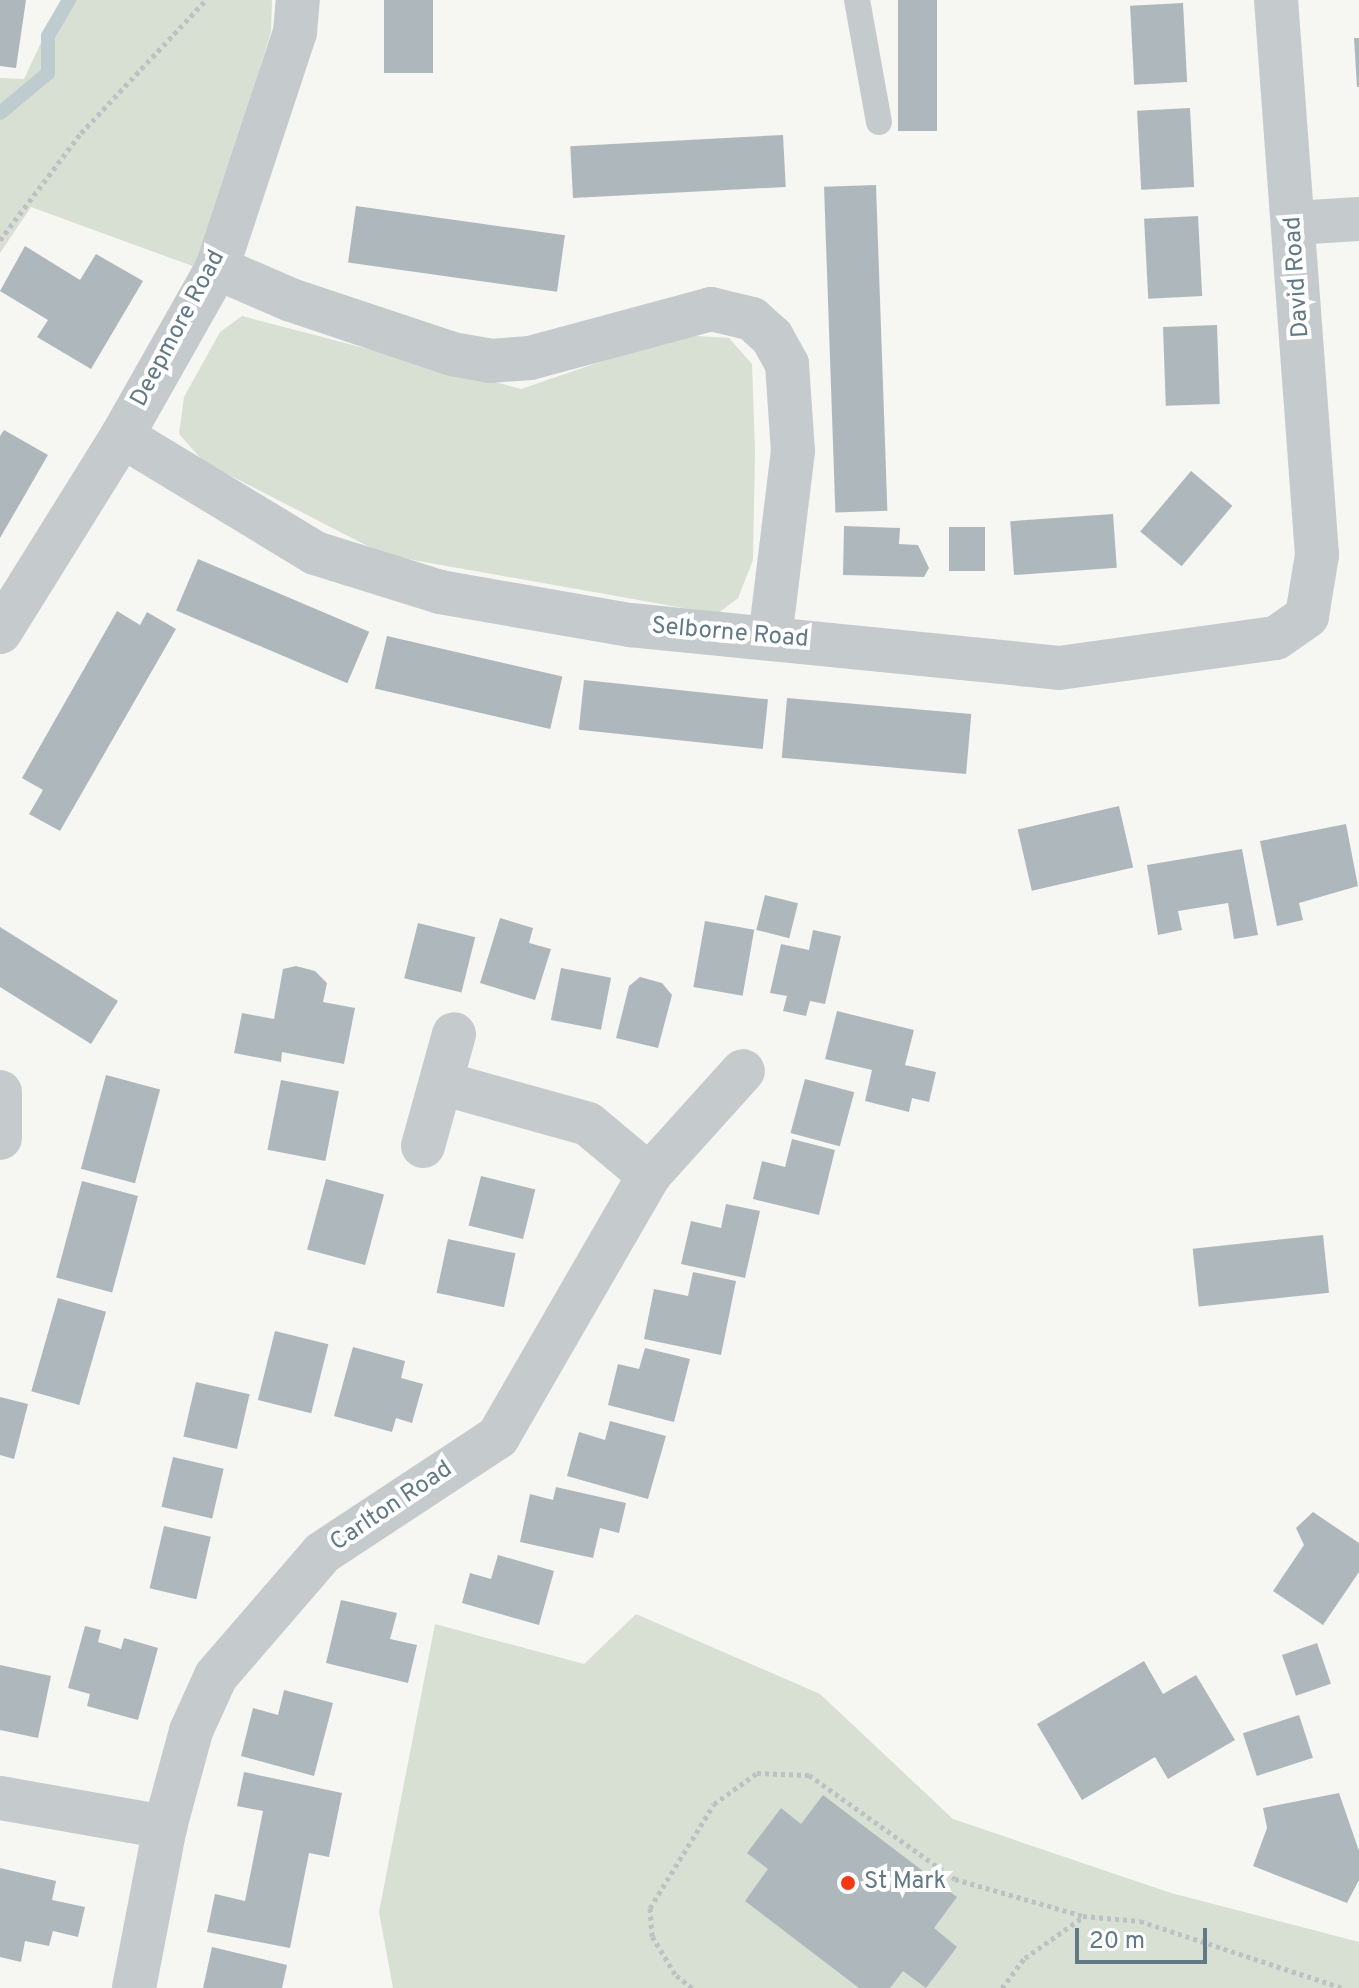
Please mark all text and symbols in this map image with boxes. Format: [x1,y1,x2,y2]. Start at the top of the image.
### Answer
street label: David Road [1279,215,1317,339]
street label: Deepmore Road [126,246,232,412]
street label: Selborne Road [650,613,810,655]
street label: Carlton Road [326,1456,458,1558]
place label: St Mark [864,1869,946,1897]
marker: St Mark [839,1874,857,1892]
scale bar [1079,1912,1211,1962]
text: 20 m [1089,1927,1145,1957]

